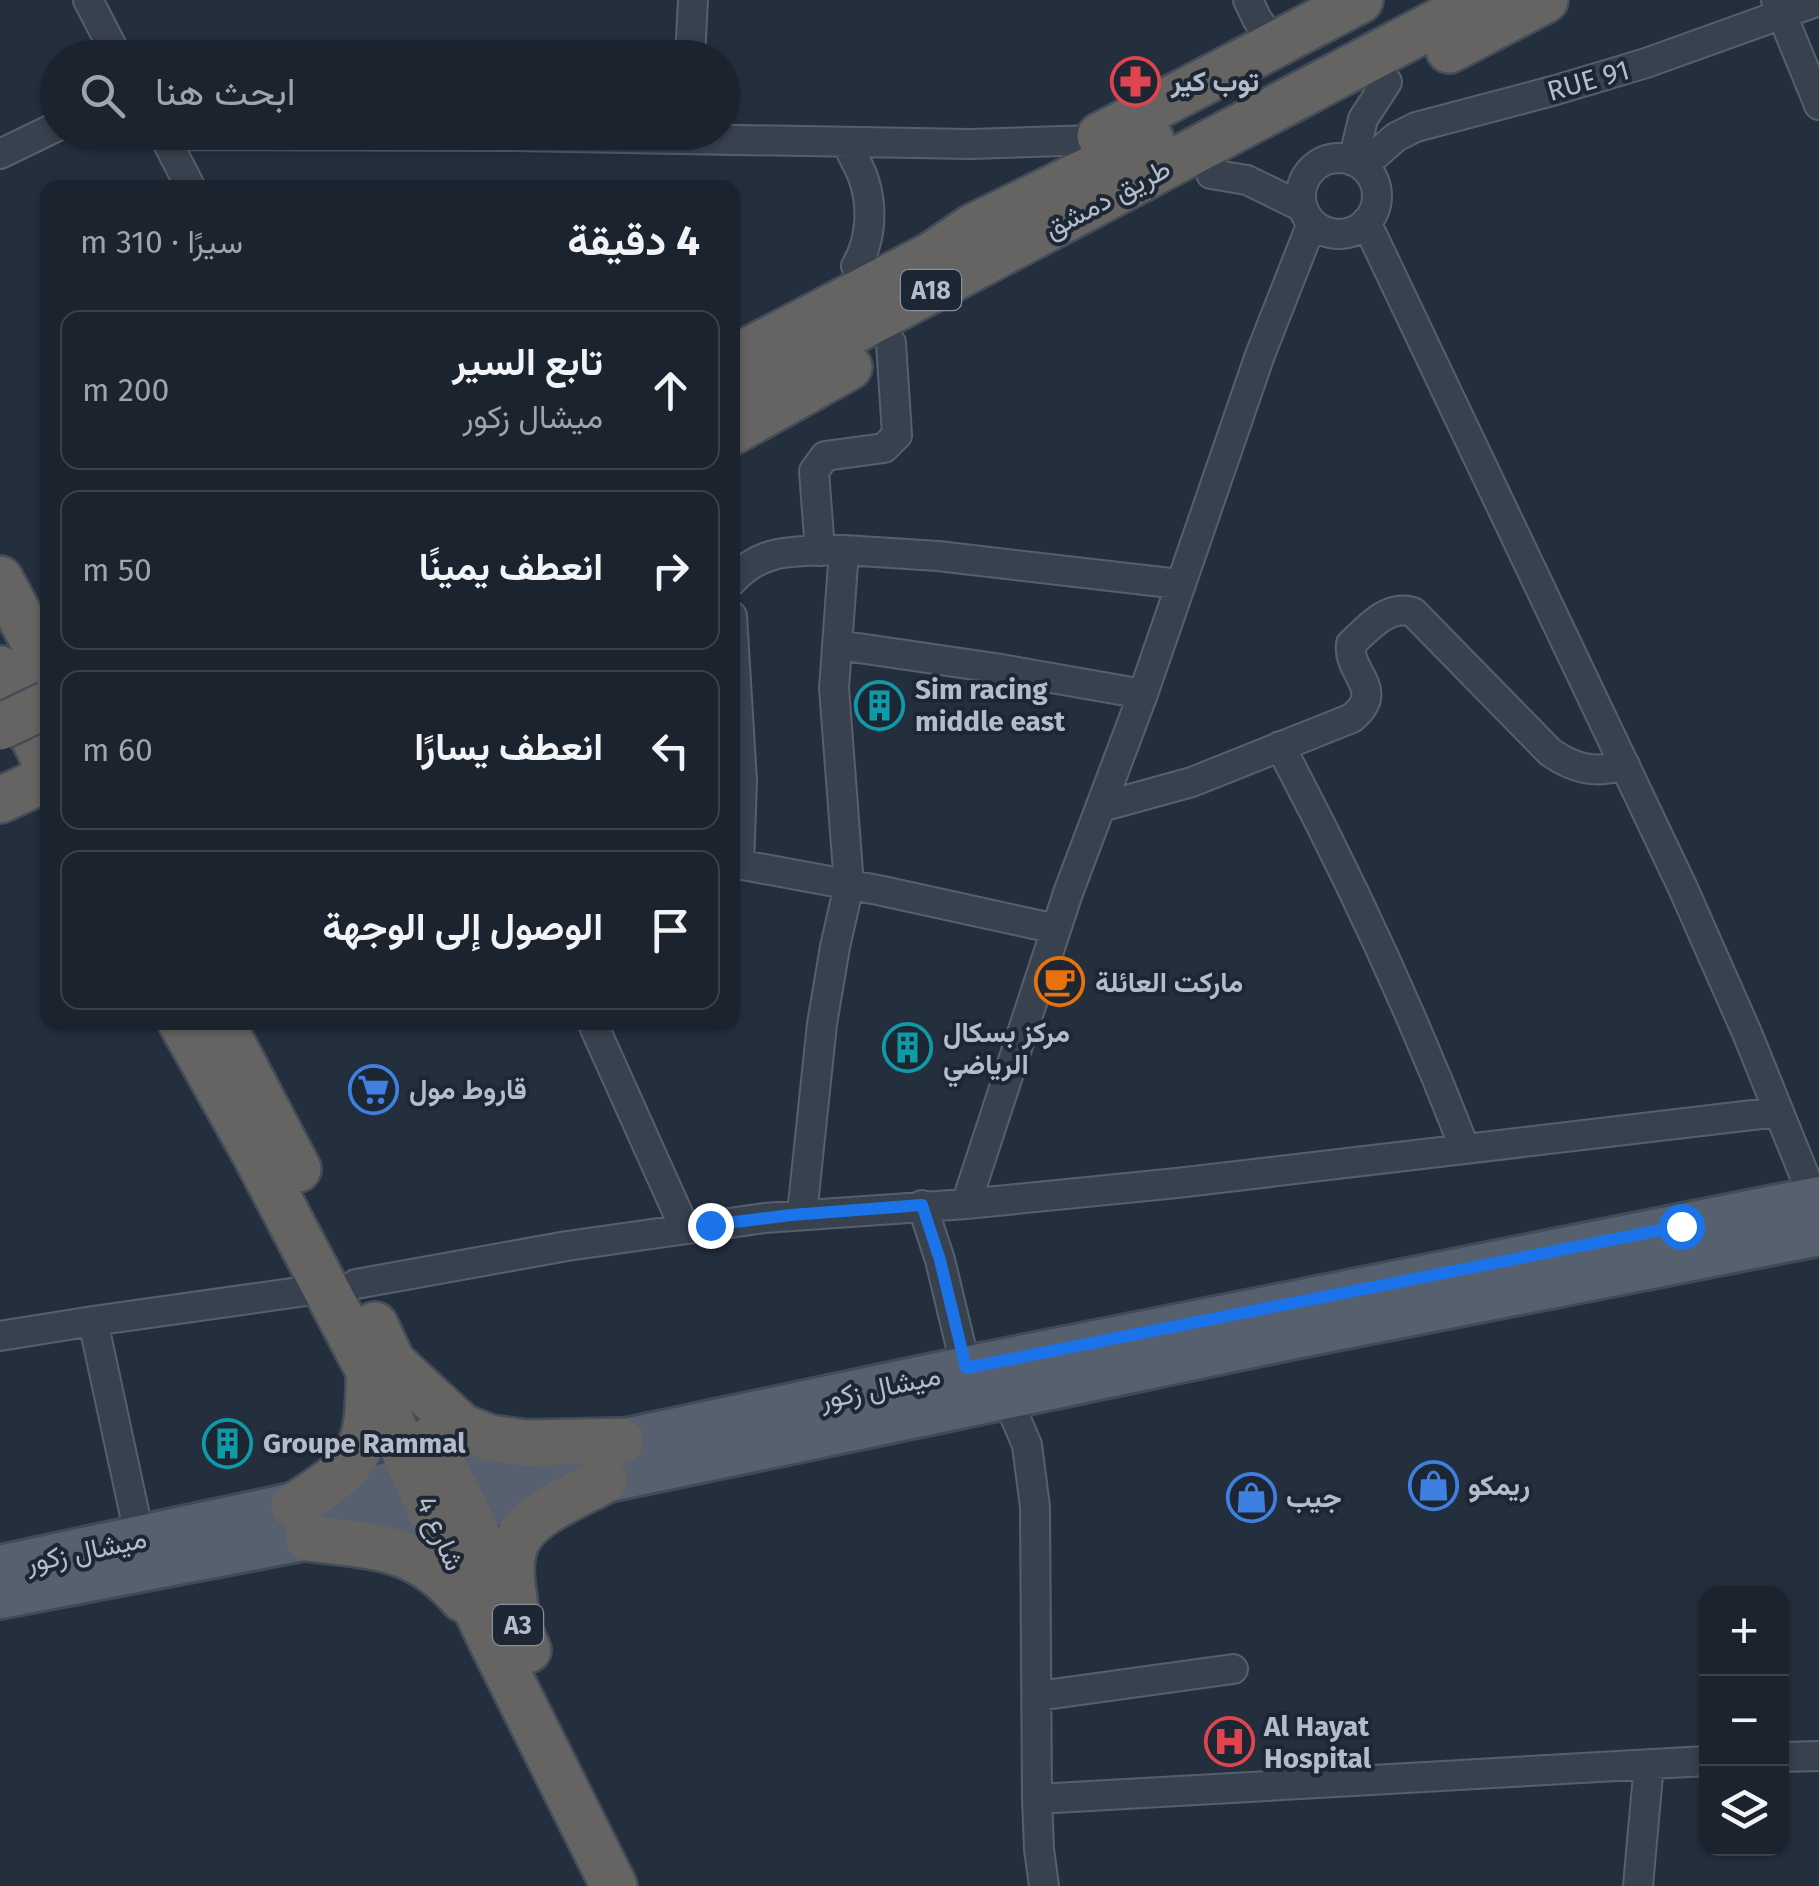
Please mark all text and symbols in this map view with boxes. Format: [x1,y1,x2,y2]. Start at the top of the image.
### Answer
search box [40,40,740,150]
street label: RUE 91 [1543,53,1633,108]
pharmacy icon: توب كير [1110,55,1162,107]
place label: توب كير [1170,65,1259,99]
icon: search [75,68,130,123]
text: ابحث هنا [155,69,295,115]
street label: طريق دمشق [1039,151,1176,246]
text: 4 دقيقة [567,216,700,266]
text: سيرًا · 310 m [80,223,243,261]
road number: A18 [901,270,961,310]
text: تابع السير [452,339,603,385]
icon: ahead [643,363,698,418]
text: 200 m [82,371,169,409]
text: ميشال زكور [463,398,603,436]
icon: right [643,543,698,598]
text: انعطف يمينًا [419,544,603,590]
text: 50 m [82,551,152,589]
place label: Sim racing middle east [915,673,1066,738]
building icon: Sim racing middle east [854,679,906,731]
icon: left [643,723,698,778]
text: انعطف يسارًا [414,724,603,770]
text: 60 m [82,731,153,769]
icon: arrive [643,903,698,958]
text: الوصول إلى الوجهة [322,904,603,950]
cafe icon: ماركت العائلة [1034,956,1086,1008]
place label: ماركت العائلة [1095,966,1243,1000]
place label: مركز بسكال الرياضي [943,1016,1070,1088]
building icon: مركز بسكال الرياضي [882,1022,934,1074]
supermarket icon: قاروط مول [348,1063,400,1115]
place label: قاروط مول [409,1073,527,1107]
route end [688,1203,734,1249]
route start [1659,1204,1705,1250]
street label: ميشال زكور [816,1359,944,1418]
building icon: Groupe Rammal [202,1417,254,1469]
place label: Groupe Rammal [263,1427,466,1460]
shop icon: ريمكو [1407,1459,1459,1511]
place label: ريمكو [1468,1469,1530,1503]
shop icon: جيب [1225,1471,1277,1523]
place label: جيب [1286,1481,1341,1514]
street label: شارع 4 [408,1491,472,1577]
street label: ميشال زكور [22,1522,150,1581]
map controls [1699,1586,1789,1856]
button: + [1699,1586,1789,1676]
road number: A3 [493,1605,543,1645]
button: − [1699,1676,1789,1766]
place label: Al Hayat Hospital [1263,1710,1372,1775]
hospital icon: Al Hayat Hospital [1203,1716,1255,1768]
button: layers [1699,1766,1789,1856]

